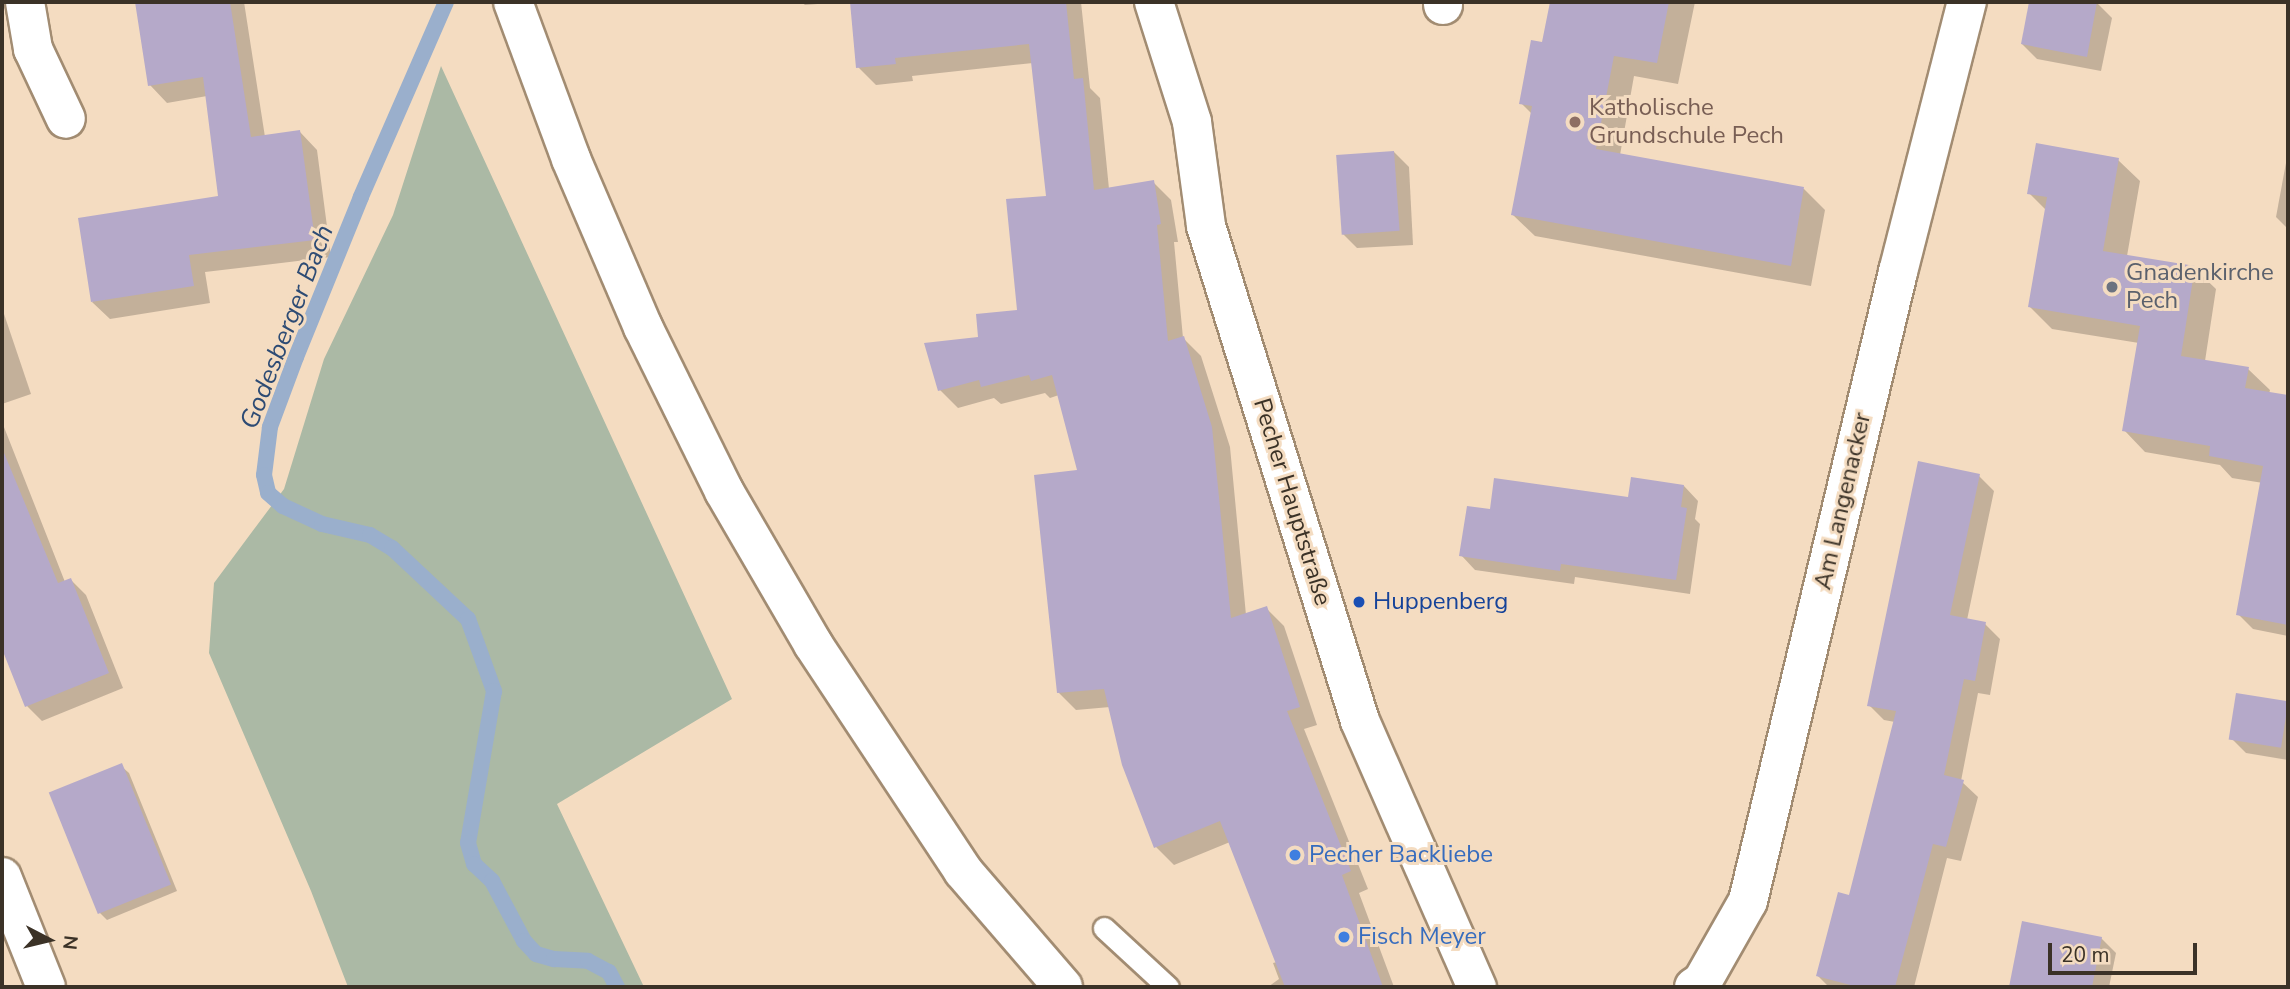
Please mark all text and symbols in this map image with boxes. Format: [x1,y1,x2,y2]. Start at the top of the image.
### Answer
place label: Katholische Grundschule Pech [1589,94,1784,150]
marker: Katholische Grundschule Pech [1567,114,1583,130]
water label: Godesberger Bach [234,220,340,434]
place label: Gnadenkirche Pech [2126,259,2274,315]
marker: Gnadenkirche Pech [2104,279,2120,295]
street label: Pecher Hauptstraße [1247,395,1337,609]
street label: Am Langenacker [1809,410,1877,592]
place label: Huppenberg [1373,588,1508,616]
marker: Huppenberg [1351,594,1367,610]
place label: Pecher Backliebe [1309,841,1493,869]
marker: Pecher Backliebe [1287,847,1303,863]
north arrow [14,905,84,975]
place label: Fisch Meyer [1358,923,1486,951]
marker: Fisch Meyer [1336,929,1352,945]
scale bar [2052,930,2201,974]
text: N [56,934,84,951]
text: 20 m [2061,941,2110,969]

